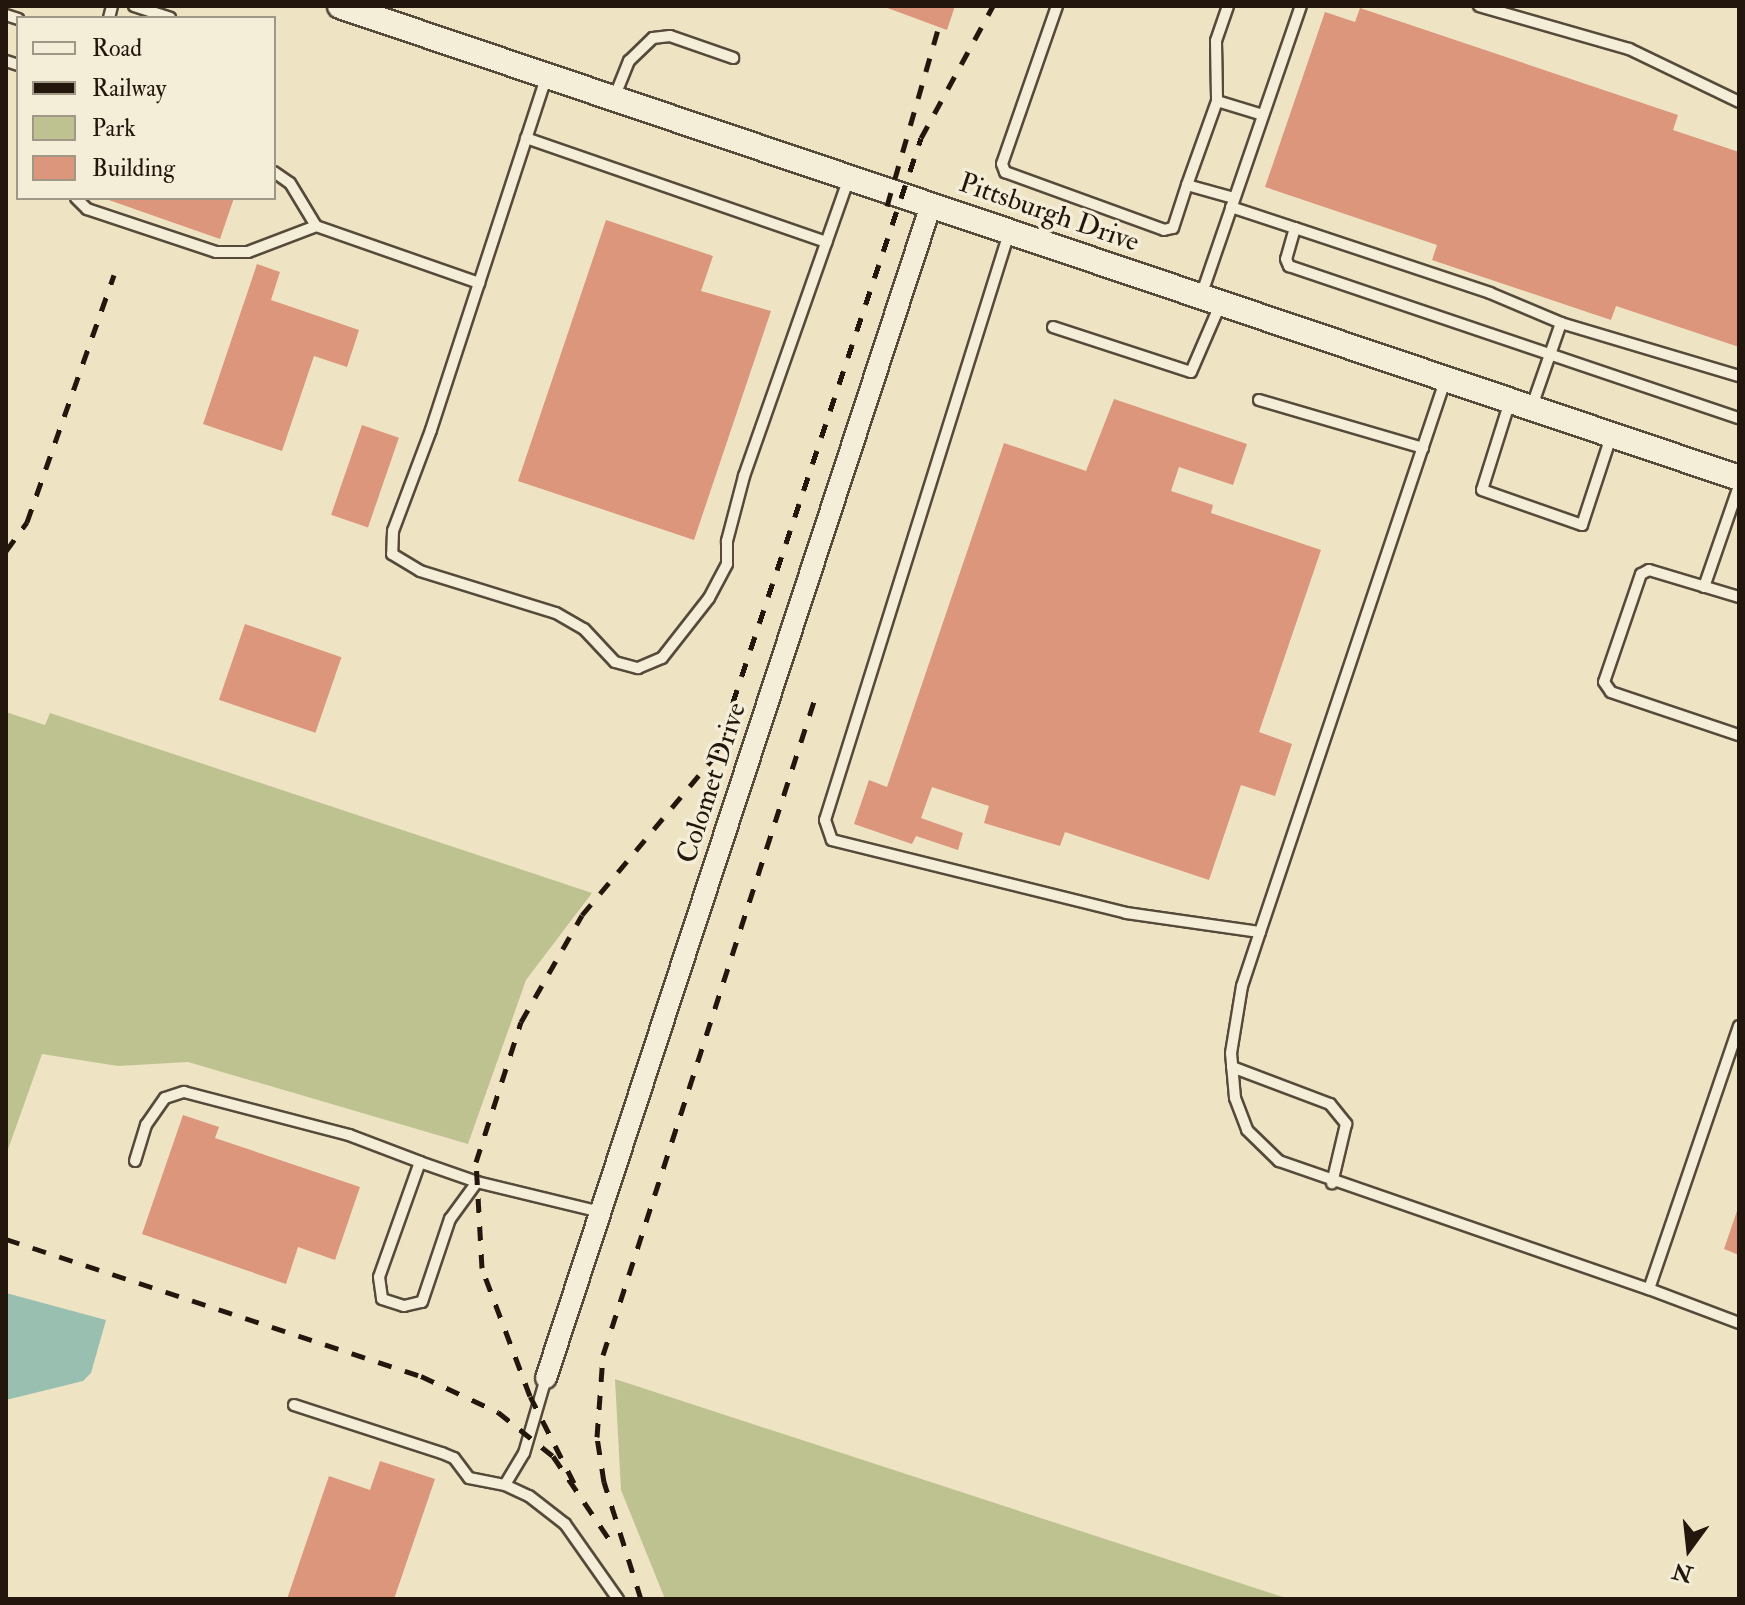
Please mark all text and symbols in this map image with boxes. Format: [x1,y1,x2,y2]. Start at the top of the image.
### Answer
legend [16,16,276,200]
text: Road [92,33,142,64]
text: Railway [92,73,166,104]
text: Park [92,113,136,144]
text: Building [92,153,175,184]
street label: Pittsburgh Drive [955,166,1143,260]
street label: Colomet Drive [670,698,754,868]
north arrow [1649,1509,1729,1589]
text: N [1670,1556,1696,1588]

